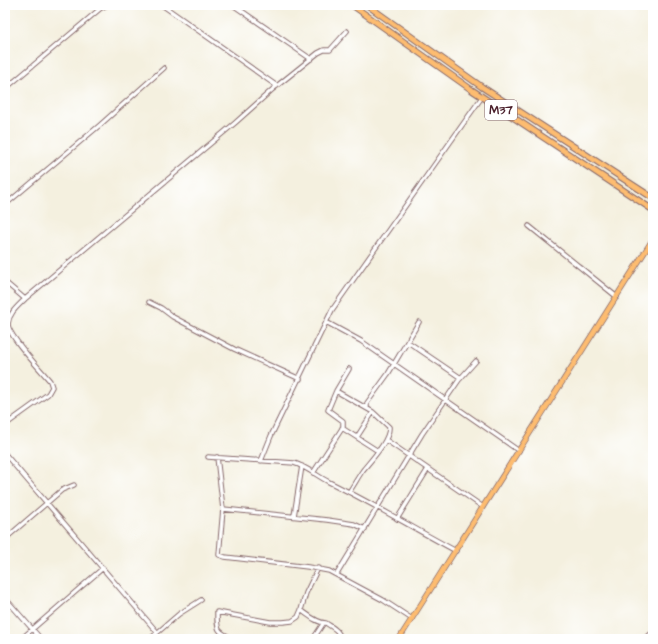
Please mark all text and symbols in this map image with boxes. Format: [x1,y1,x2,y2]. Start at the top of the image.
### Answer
road number: M37 [485,100,517,120]

